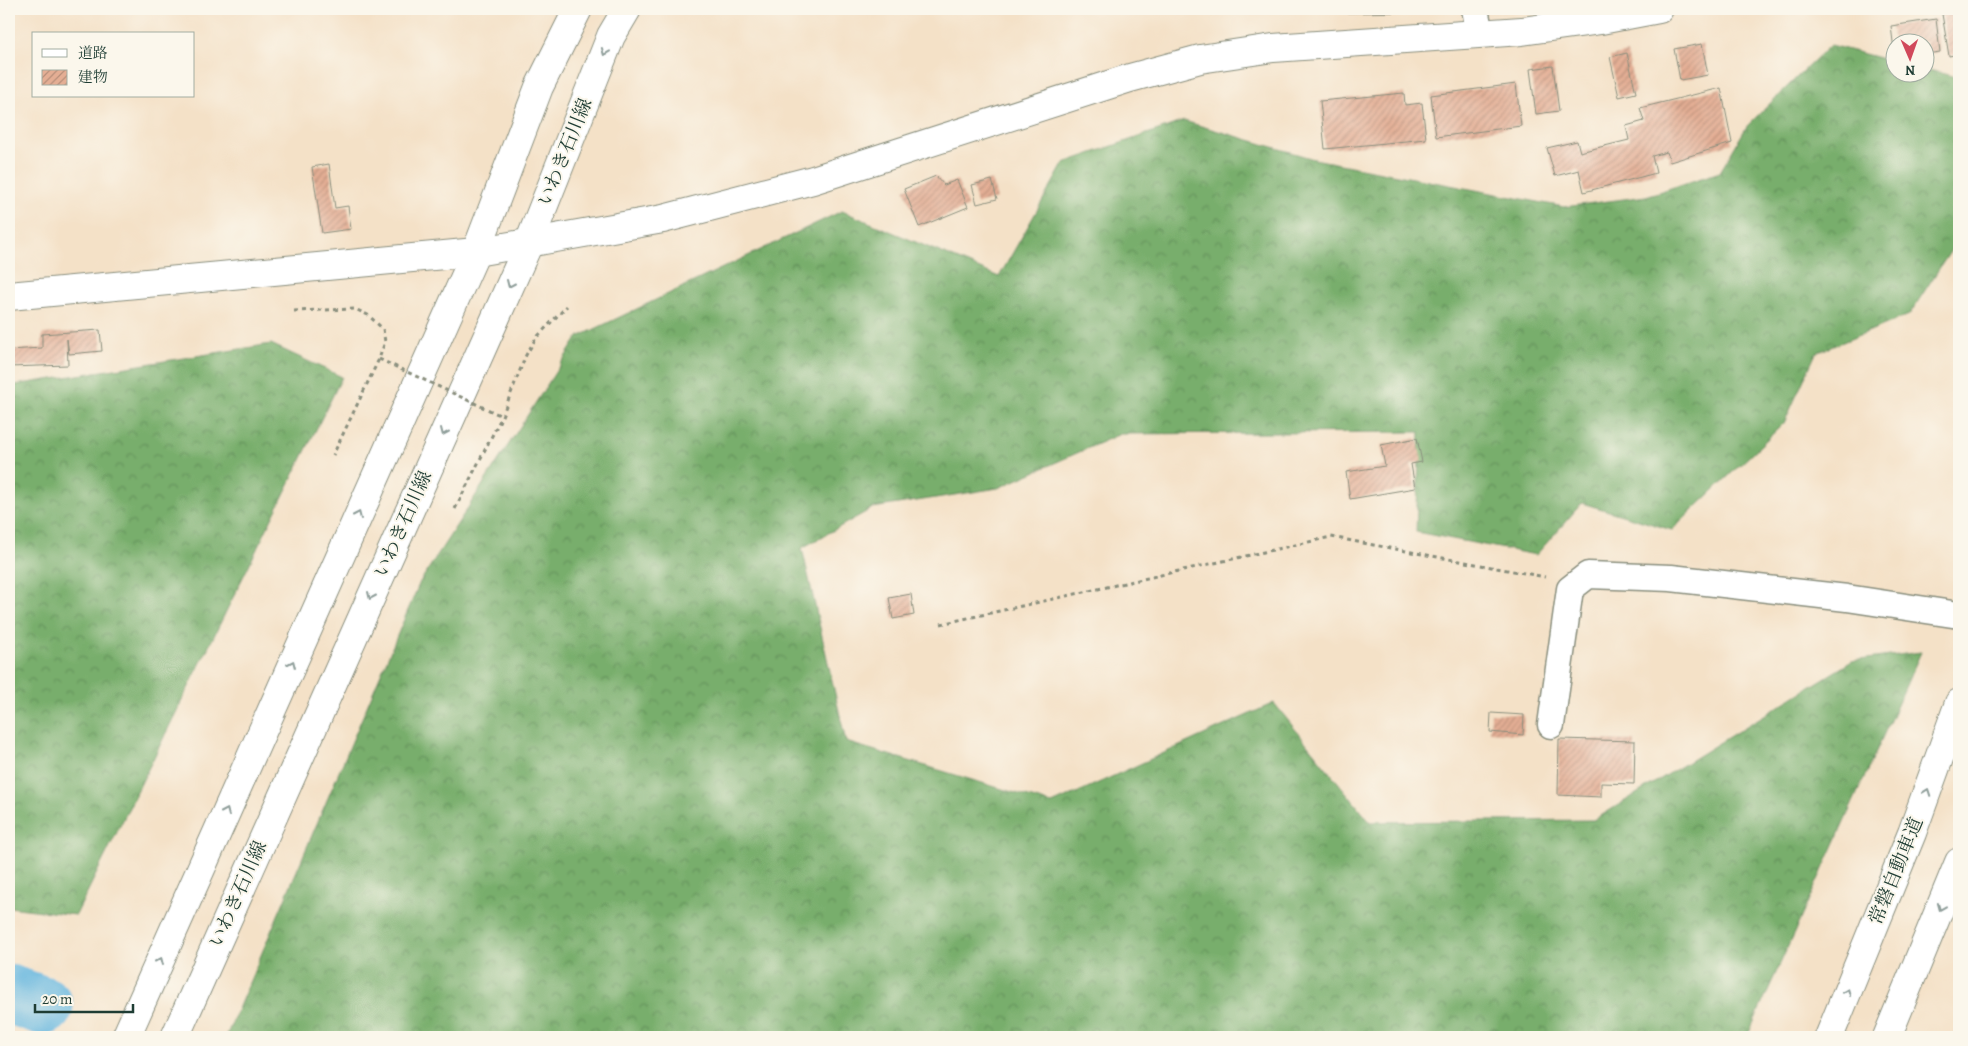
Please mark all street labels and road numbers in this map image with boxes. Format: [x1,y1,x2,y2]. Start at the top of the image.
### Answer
street label: いわき石川線 [532,94,598,210]
street label: いわき石川線 [368,467,438,581]
street label: 常磐自動車道 [1863,813,1929,929]
street label: いわき石川線 [203,837,273,951]

